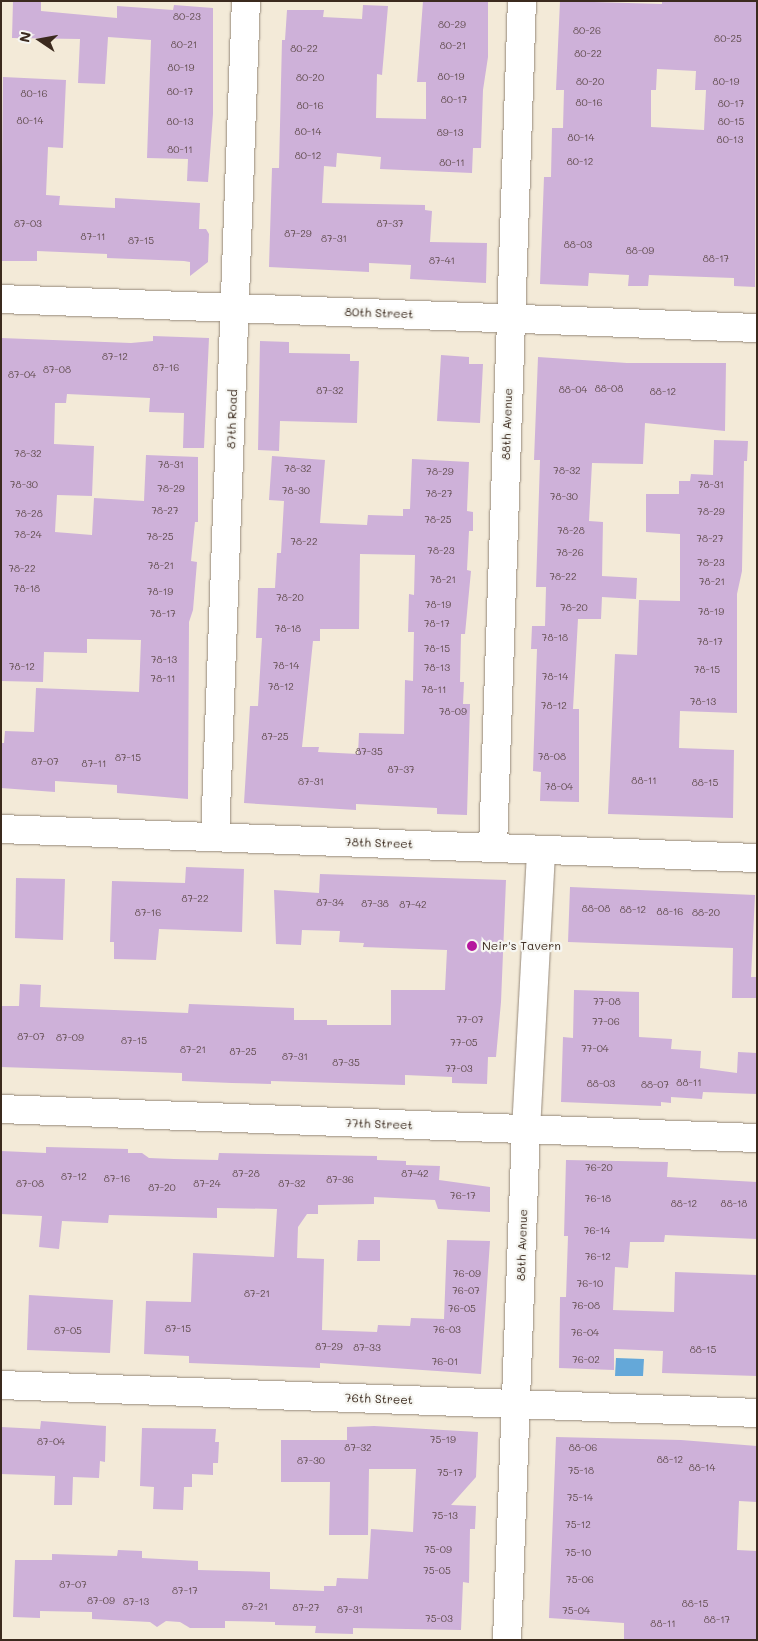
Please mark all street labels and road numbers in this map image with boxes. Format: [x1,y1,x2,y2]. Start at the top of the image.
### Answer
street label: 80th Street [344,305,414,321]
street label: 88th Avenue [499,388,515,460]
street label: 87th Road [224,389,240,449]
street label: 78th Street [345,835,413,851]
street label: 77th Street [345,1116,413,1132]
street label: 88th Avenue [514,1209,530,1281]
street label: 76th Street [345,1391,413,1407]

